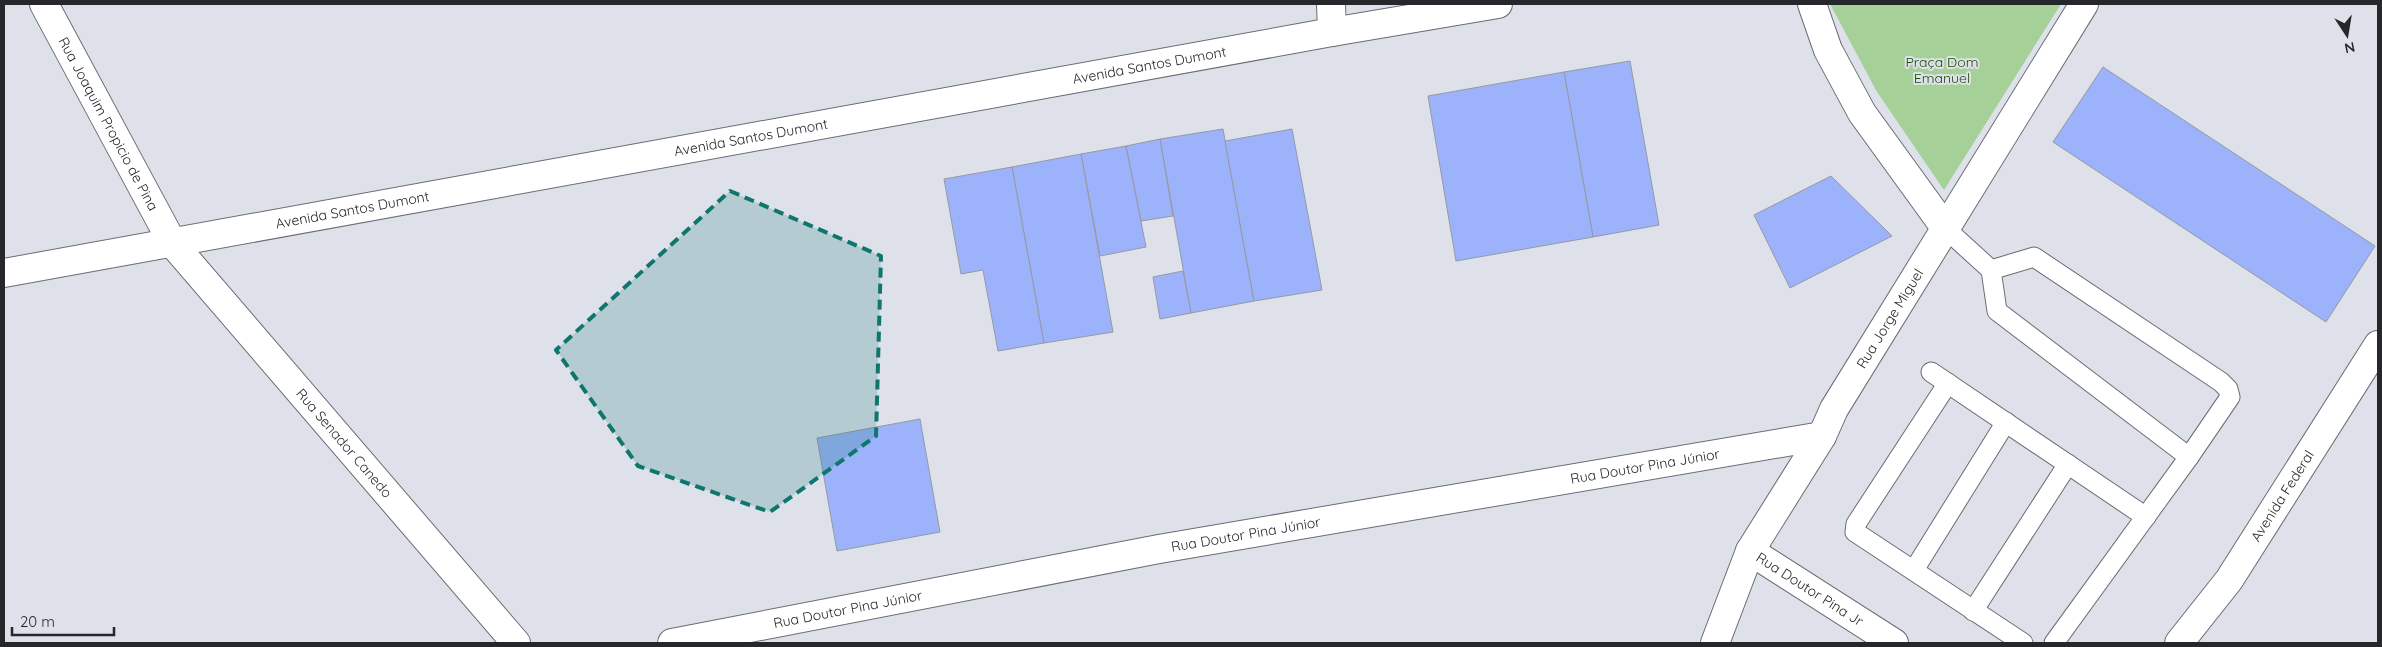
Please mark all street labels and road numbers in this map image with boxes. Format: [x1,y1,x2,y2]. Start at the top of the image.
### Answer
street label: Rua Joaquim Propicio de Pina [54,34,162,214]
street label: Avenida Santos Dumont [1071,42,1228,88]
street label: Avenida Santos Dumont [672,115,829,160]
street label: Avenida Santos Dumont [274,187,431,233]
street label: Rua Jorge Miguel [1852,265,1927,372]
street label: Rua Senador Canedo [292,385,396,502]
street label: Rua Doutor Pina Júnior [1569,444,1722,488]
street label: Avenida Federal [2247,447,2318,545]
street label: Rua Doutor Pina Júnior [1170,513,1322,556]
street label: Rua Doutor Pina Jr [1753,548,1867,630]
street label: Rua Doutor Pina Júnior [772,586,924,632]

